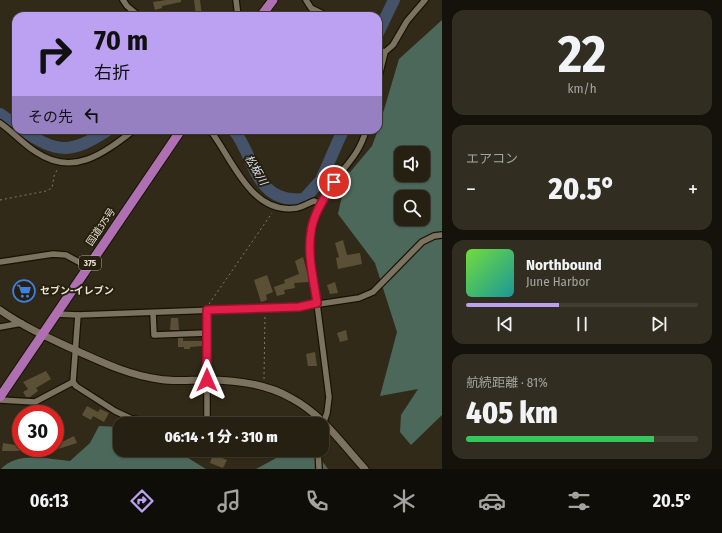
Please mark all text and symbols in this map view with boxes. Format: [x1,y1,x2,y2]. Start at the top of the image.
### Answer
text: 22 [558,23,606,86]
text: 70 m [94,24,148,57]
icon: right [28,28,80,80]
text: 右折 [94,62,130,84]
text: km/h [568,81,597,96]
icon: left [81,104,103,126]
text: その先 [28,108,73,126]
map controls [394,146,430,226]
button: sound [394,146,430,182]
text: エアコン [466,151,518,166]
water label: 松板川 [242,153,271,188]
pin [317,165,351,199]
icon: arrive [323,171,345,193]
text: 20.5° [549,171,615,207]
text: − [466,176,476,203]
text: + [688,176,698,203]
button: search [394,190,430,226]
street label: 国道375号 [84,206,118,248]
road number: 375 [79,256,101,270]
text: Northbound [526,256,602,274]
text: June Harbor [526,274,590,289]
supermarket icon: セブン-イレブン [11,278,37,304]
place label: セブン-イレブン [40,285,114,297]
icon: previous [494,313,516,335]
icon: pause [571,313,593,335]
icon: next [648,313,670,335]
position arrow [186,359,228,401]
text: 航続距離 · 81% [466,375,548,390]
text: 405 km [466,395,558,431]
speed limit sign: 30 [12,405,64,457]
text: 06:14 · 1 分 · 310 m [164,428,278,446]
icon: directions [128,487,156,515]
icon: music [215,487,243,515]
icon: phone [303,487,331,515]
icon: climate [390,487,418,515]
icon: car [478,487,506,515]
icon: filters [565,487,593,515]
text: 06:13 [30,490,69,512]
text: 20.5° [653,490,692,512]

